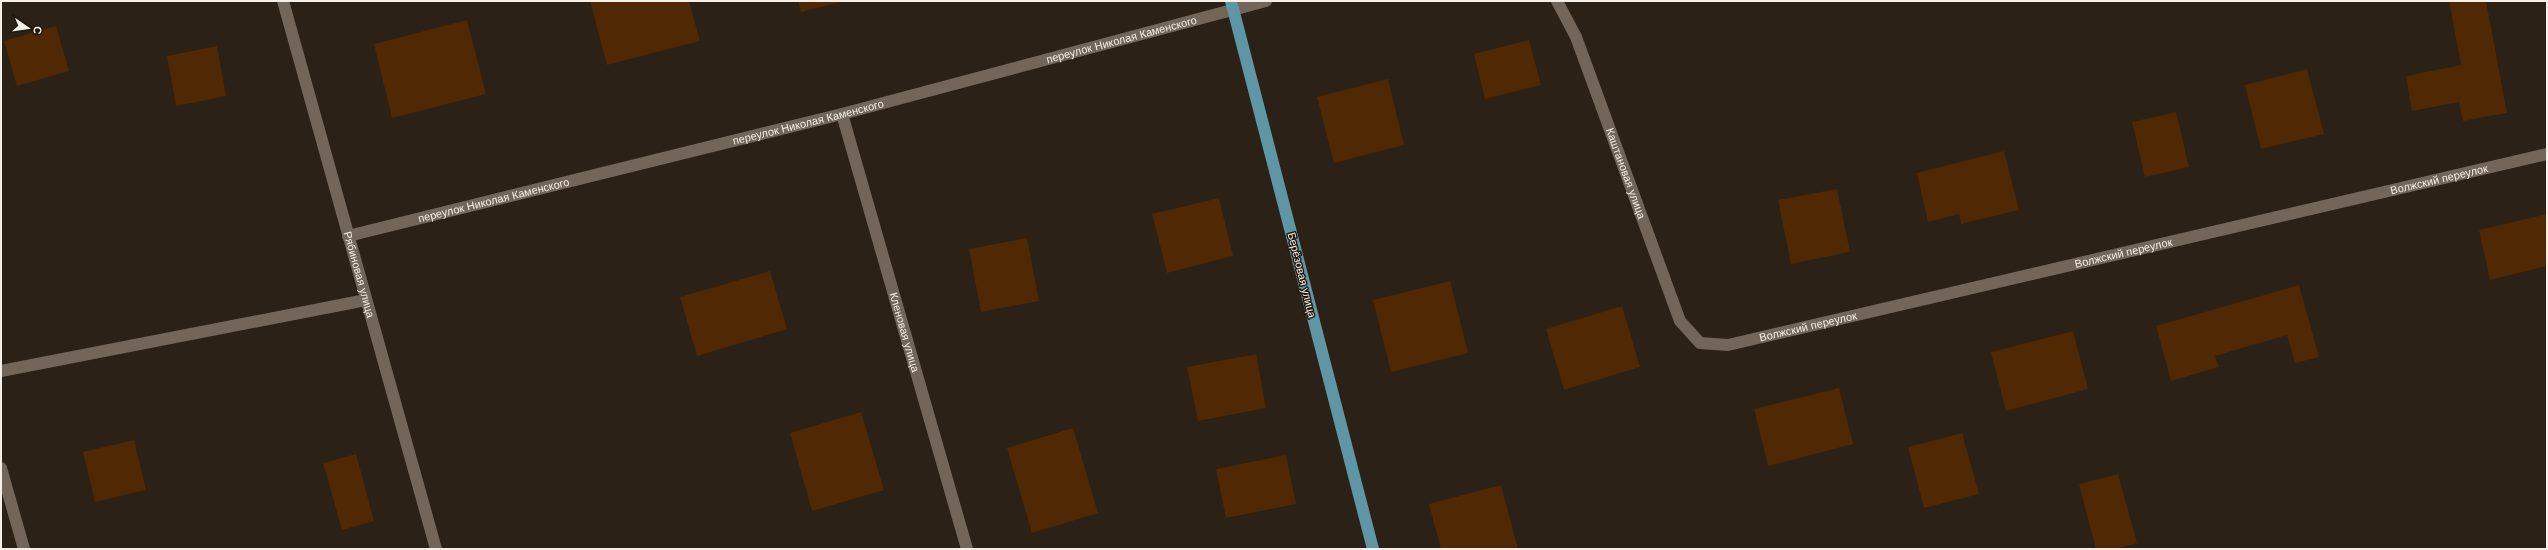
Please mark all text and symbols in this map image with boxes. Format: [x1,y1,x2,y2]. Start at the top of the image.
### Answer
north arrow [8,8,48,48]
street label: переулок Николая Каменского [1045,14,1198,65]
text: С [31,25,44,36]
street label: переулок Николая Каменского [731,97,885,147]
street label: Каштановая улица [1604,126,1648,221]
street label: Волжский переулок [2389,162,2489,196]
street label: переулок Николая Каменского [417,176,570,224]
street label: Рябиновая улица [342,230,377,320]
street label: Берёзовая улица [1286,231,1319,320]
street label: Волжский переулок [2074,236,2174,270]
street label: Кленовая улица [888,291,922,374]
street label: Волжский переулок [1758,309,1858,344]

